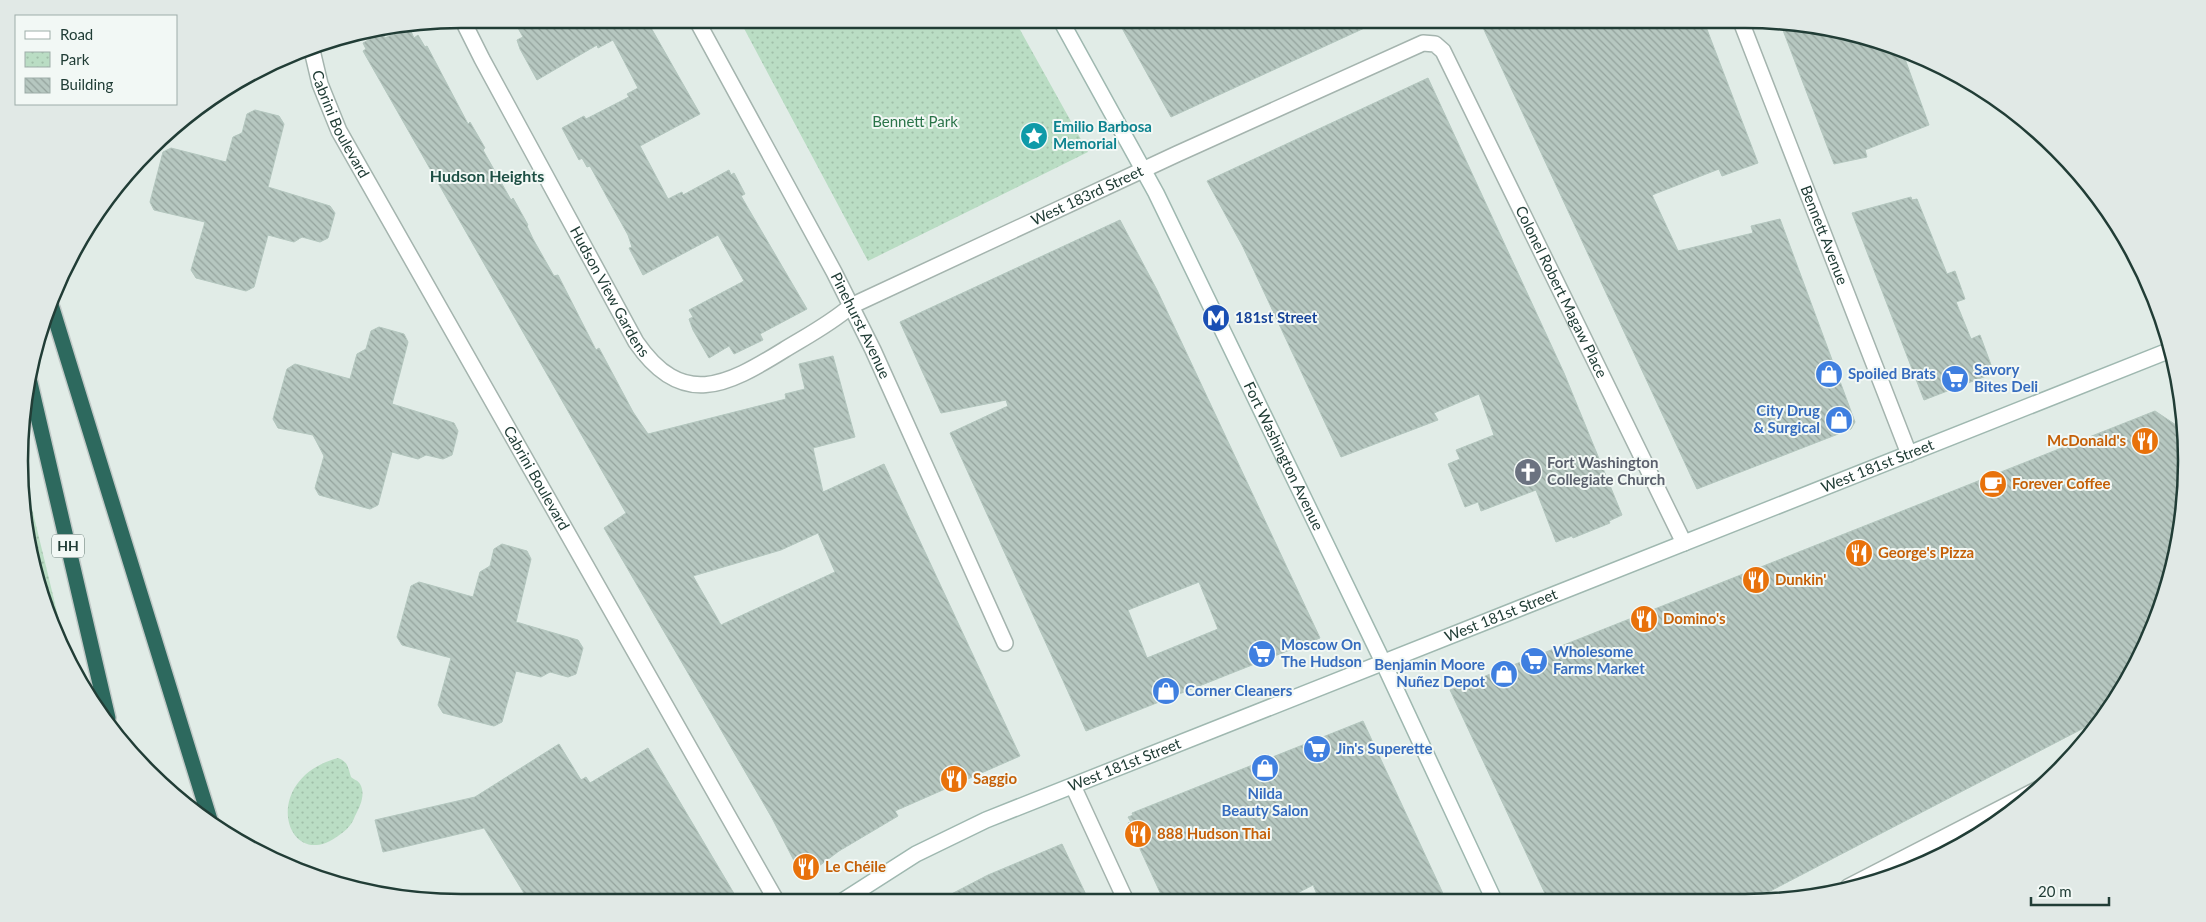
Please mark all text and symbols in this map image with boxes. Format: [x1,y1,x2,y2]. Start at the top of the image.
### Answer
legend [15,15,178,105]
text: Road [60,25,93,43]
text: Park [60,50,90,68]
street label: Cabrini Boulevard [309,68,374,181]
text: Building [60,75,113,93]
park label: Bennett Park [872,112,958,130]
place label: Emilio Barbosa Memorial [1053,117,1152,152]
place icon: Emilio Barbosa Memorial [1019,121,1049,151]
street label: West 183rd Street [1028,161,1146,229]
district label: Hudson Heights [430,166,544,185]
street label: Bennett Avenue [1797,182,1852,287]
street label: Colonel Robert Magaw Place [1512,203,1612,381]
street label: Hudson View Gardens [567,223,654,360]
street label: Pinehurst Avenue [828,269,895,381]
metro station icon: 181st Street [1201,303,1231,333]
place label: 181st Street [1235,308,1318,326]
shop icon: Spoiled Brats [1814,359,1844,389]
place label: Savory Bites Deli [1974,360,2038,395]
place label: Spoiled Brats [1848,364,1936,382]
supermarket icon: Savory Bites Deli [1940,364,1970,394]
street label: Fort Washington Avenue [1241,378,1328,533]
place label: City Drug & Surgical [1753,401,1820,436]
shop icon: City Drug & Surgical [1824,405,1854,435]
street label: Cabrini Boulevard [500,422,574,533]
restaurant icon: McDonald's [2130,426,2160,456]
place label: McDonald's [2047,431,2126,449]
street label: West 181st Street [1818,435,1937,496]
place label: Fort Washington Collegiate Church [1547,453,1665,488]
church icon: Fort Washington Collegiate Church [1513,457,1543,487]
cafe icon: Forever Coffee [1978,469,2008,499]
place label: Forever Coffee [2012,474,2111,492]
road number: HH [52,534,84,558]
restaurant icon: George's Pizza [1844,538,1874,568]
place label: George's Pizza [1878,543,1974,561]
restaurant icon: Dunkin' [1741,565,1771,595]
place label: Dunkin' [1775,570,1826,588]
street label: West 181st Street [1442,584,1560,645]
restaurant icon: Domino's [1629,604,1659,634]
place label: Domino's [1663,609,1726,627]
place label: Moscow On The Hudson [1281,635,1362,670]
supermarket icon: Moscow On The Hudson [1247,639,1277,669]
place label: Wholesome Farms Market [1553,642,1645,677]
supermarket icon: Wholesome Farms Market [1519,646,1549,676]
place label: Benjamin Moore Nuñez Depot [1374,655,1485,690]
shop icon: Benjamin Moore Nuñez Depot [1489,659,1519,689]
shop icon: Corner Cleaners [1151,676,1181,706]
place label: Corner Cleaners [1185,681,1293,699]
street label: West 181st Street [1065,733,1184,795]
supermarket icon: Jin's Superette [1302,734,1332,764]
place label: Jin's Superette [1336,739,1433,757]
shop icon: Nilda Beauty Salon [1250,753,1280,783]
restaurant icon: Saggio [939,764,969,794]
place label: Saggio [973,769,1017,787]
place label: Nilda Beauty Salon [1221,784,1309,819]
restaurant icon: 888 Hudson Thai [1123,819,1153,849]
place label: 888 Hudson Thai [1157,824,1271,842]
restaurant icon: Le Chéile [791,852,821,882]
place label: Le Chéile [825,857,886,875]
scale bar [2031,874,2108,906]
text: 20 m [2038,882,2072,900]

